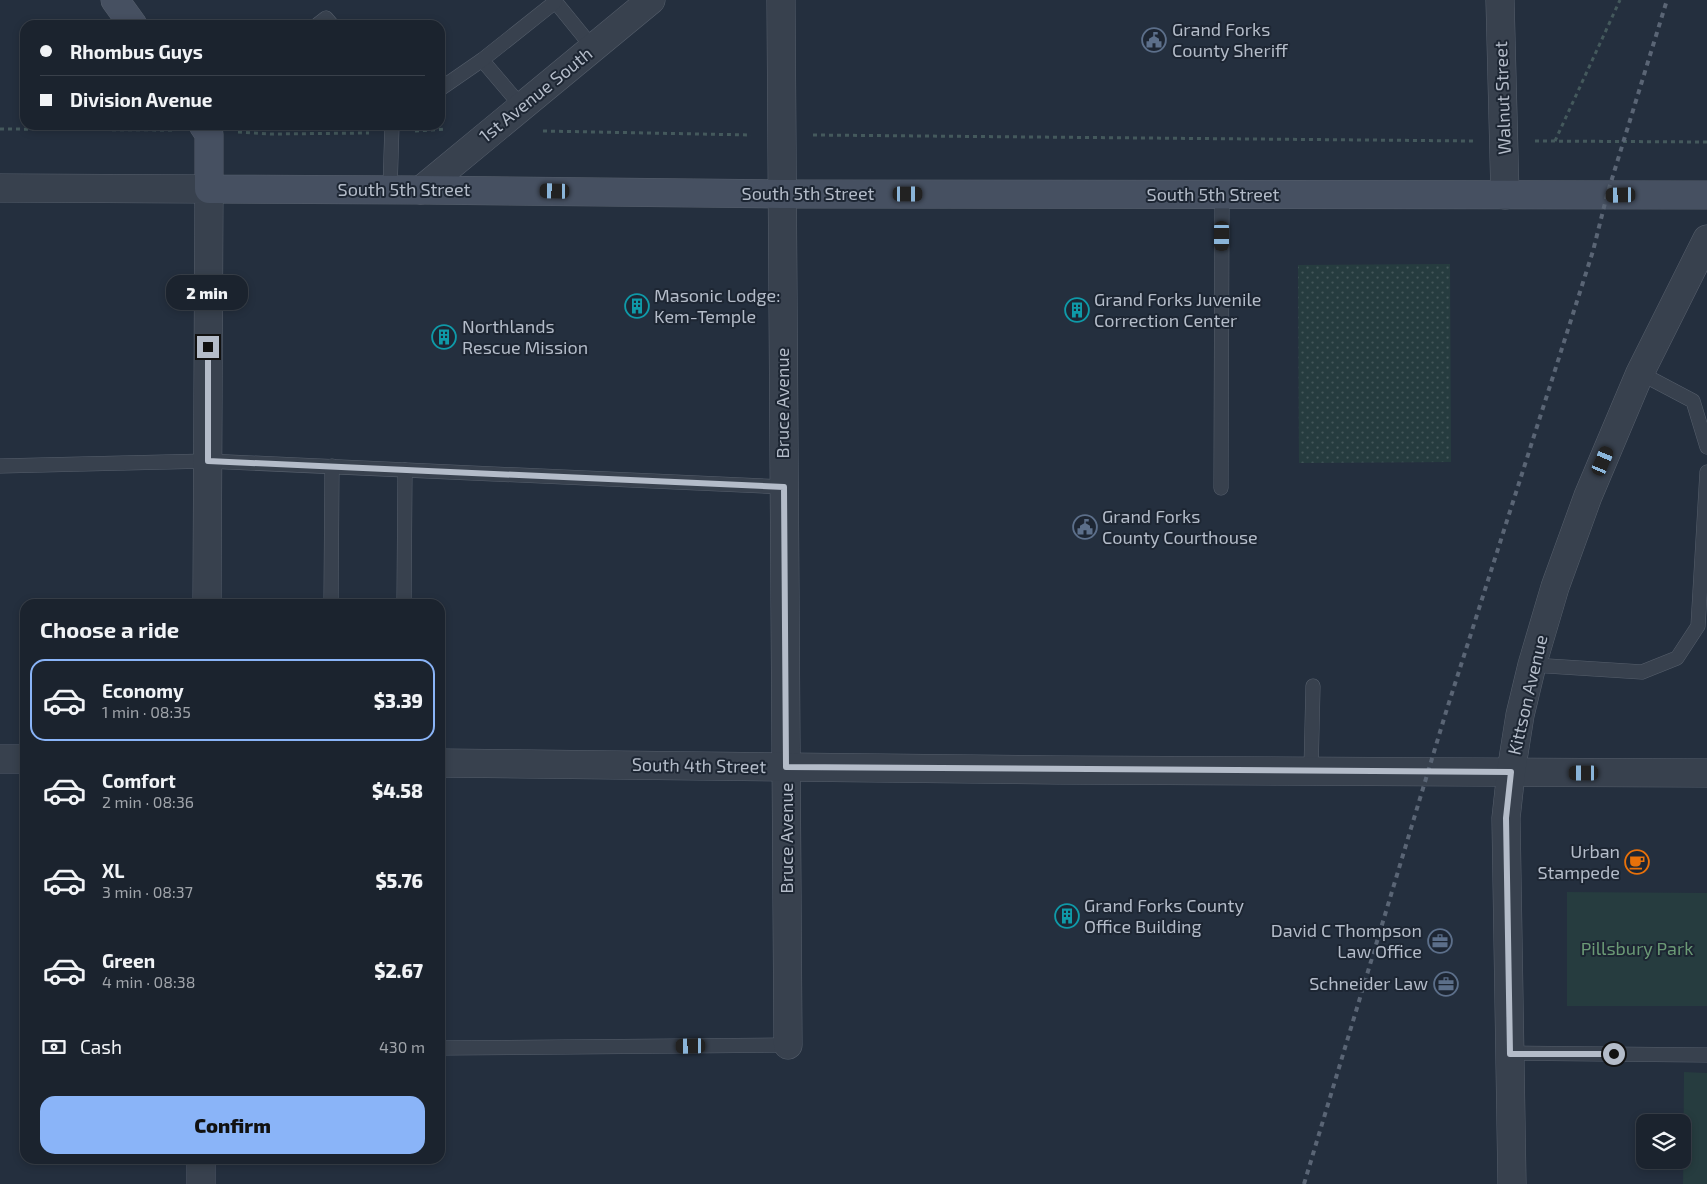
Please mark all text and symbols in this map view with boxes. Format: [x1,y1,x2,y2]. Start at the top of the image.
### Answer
place label: Grand Forks County Sheriff [1172,18,1289,61]
public building icon: Grand Forks County Sheriff [1141,27,1167,53]
text: Rhombus Guys [70,40,203,63]
street label: Walnut Street [1489,41,1515,155]
street label: 1st Avenue South [474,42,596,147]
text: Division Avenue [70,88,213,111]
street label: South 5th Street [338,178,471,200]
street label: South 5th Street [742,182,875,204]
car [539,183,570,199]
street label: South 5th Street [1147,183,1280,205]
car [893,187,923,202]
car [1605,187,1636,203]
car [1214,221,1229,251]
callout: 2 min [167,274,249,310]
text: 2 min [186,283,228,302]
place label: Masonic Lodge: Kem-Temple [654,284,780,327]
place label: Grand Forks Juvenile Correction Center [1094,288,1261,331]
building icon: Masonic Lodge: Kem-Temple [624,293,650,319]
building icon: Grand Forks Juvenile Correction Center [1064,297,1090,323]
place label: Northlands Rescue Mission [462,315,588,358]
building icon: Northlands Rescue Mission [431,324,457,350]
route end [197,336,219,358]
street label: Bruce Avenue [771,348,793,458]
car [1590,444,1615,478]
place label: Grand Forks County Courthouse [1102,505,1258,548]
public building icon: Grand Forks County Courthouse [1072,514,1098,540]
text: Choose a ride [40,616,179,642]
street label: Kittson Avenue [1503,633,1552,757]
icon: car [42,678,87,723]
text: Economy [102,679,184,702]
text: $3.39 [374,689,423,712]
text: 1 min · 08:35 [102,702,191,721]
street label: South 4th Street [632,753,767,777]
car [1569,766,1599,781]
icon: car [42,768,87,813]
text: Comfort [102,769,176,792]
text: $4.58 [372,779,423,802]
street label: Bruce Avenue [775,783,797,893]
text: 2 min · 08:36 [102,792,194,811]
place label: Urban Stampede [1537,840,1620,883]
cafe icon: Urban Stampede [1624,849,1650,875]
icon: car [42,858,87,903]
text: XL [102,859,124,882]
text: $5.76 [375,869,423,892]
text: 3 min · 08:37 [102,882,193,901]
place label: Grand Forks County Office Building [1084,894,1244,937]
building icon: Grand Forks County Office Building [1054,903,1080,929]
place label: David C Thompson Law Office [1271,919,1422,962]
office icon: David C Thompson Law Office [1427,928,1453,954]
park label: Pillsbury Park [1581,937,1693,959]
icon: car [42,948,87,993]
text: Green [102,949,155,972]
text: $2.67 [374,959,423,982]
office icon: Schneider Law [1433,971,1459,997]
text: 4 min · 08:38 [102,972,195,991]
place label: Schneider Law [1309,972,1428,994]
icon: cash [40,1033,68,1061]
text: Cash [80,1035,122,1058]
text: 430 m [379,1037,425,1056]
car [675,1038,706,1054]
route start [1603,1043,1625,1065]
button: Confirm [40,1096,425,1154]
map controls [1636,1114,1691,1169]
button: layers [1636,1114,1691,1169]

